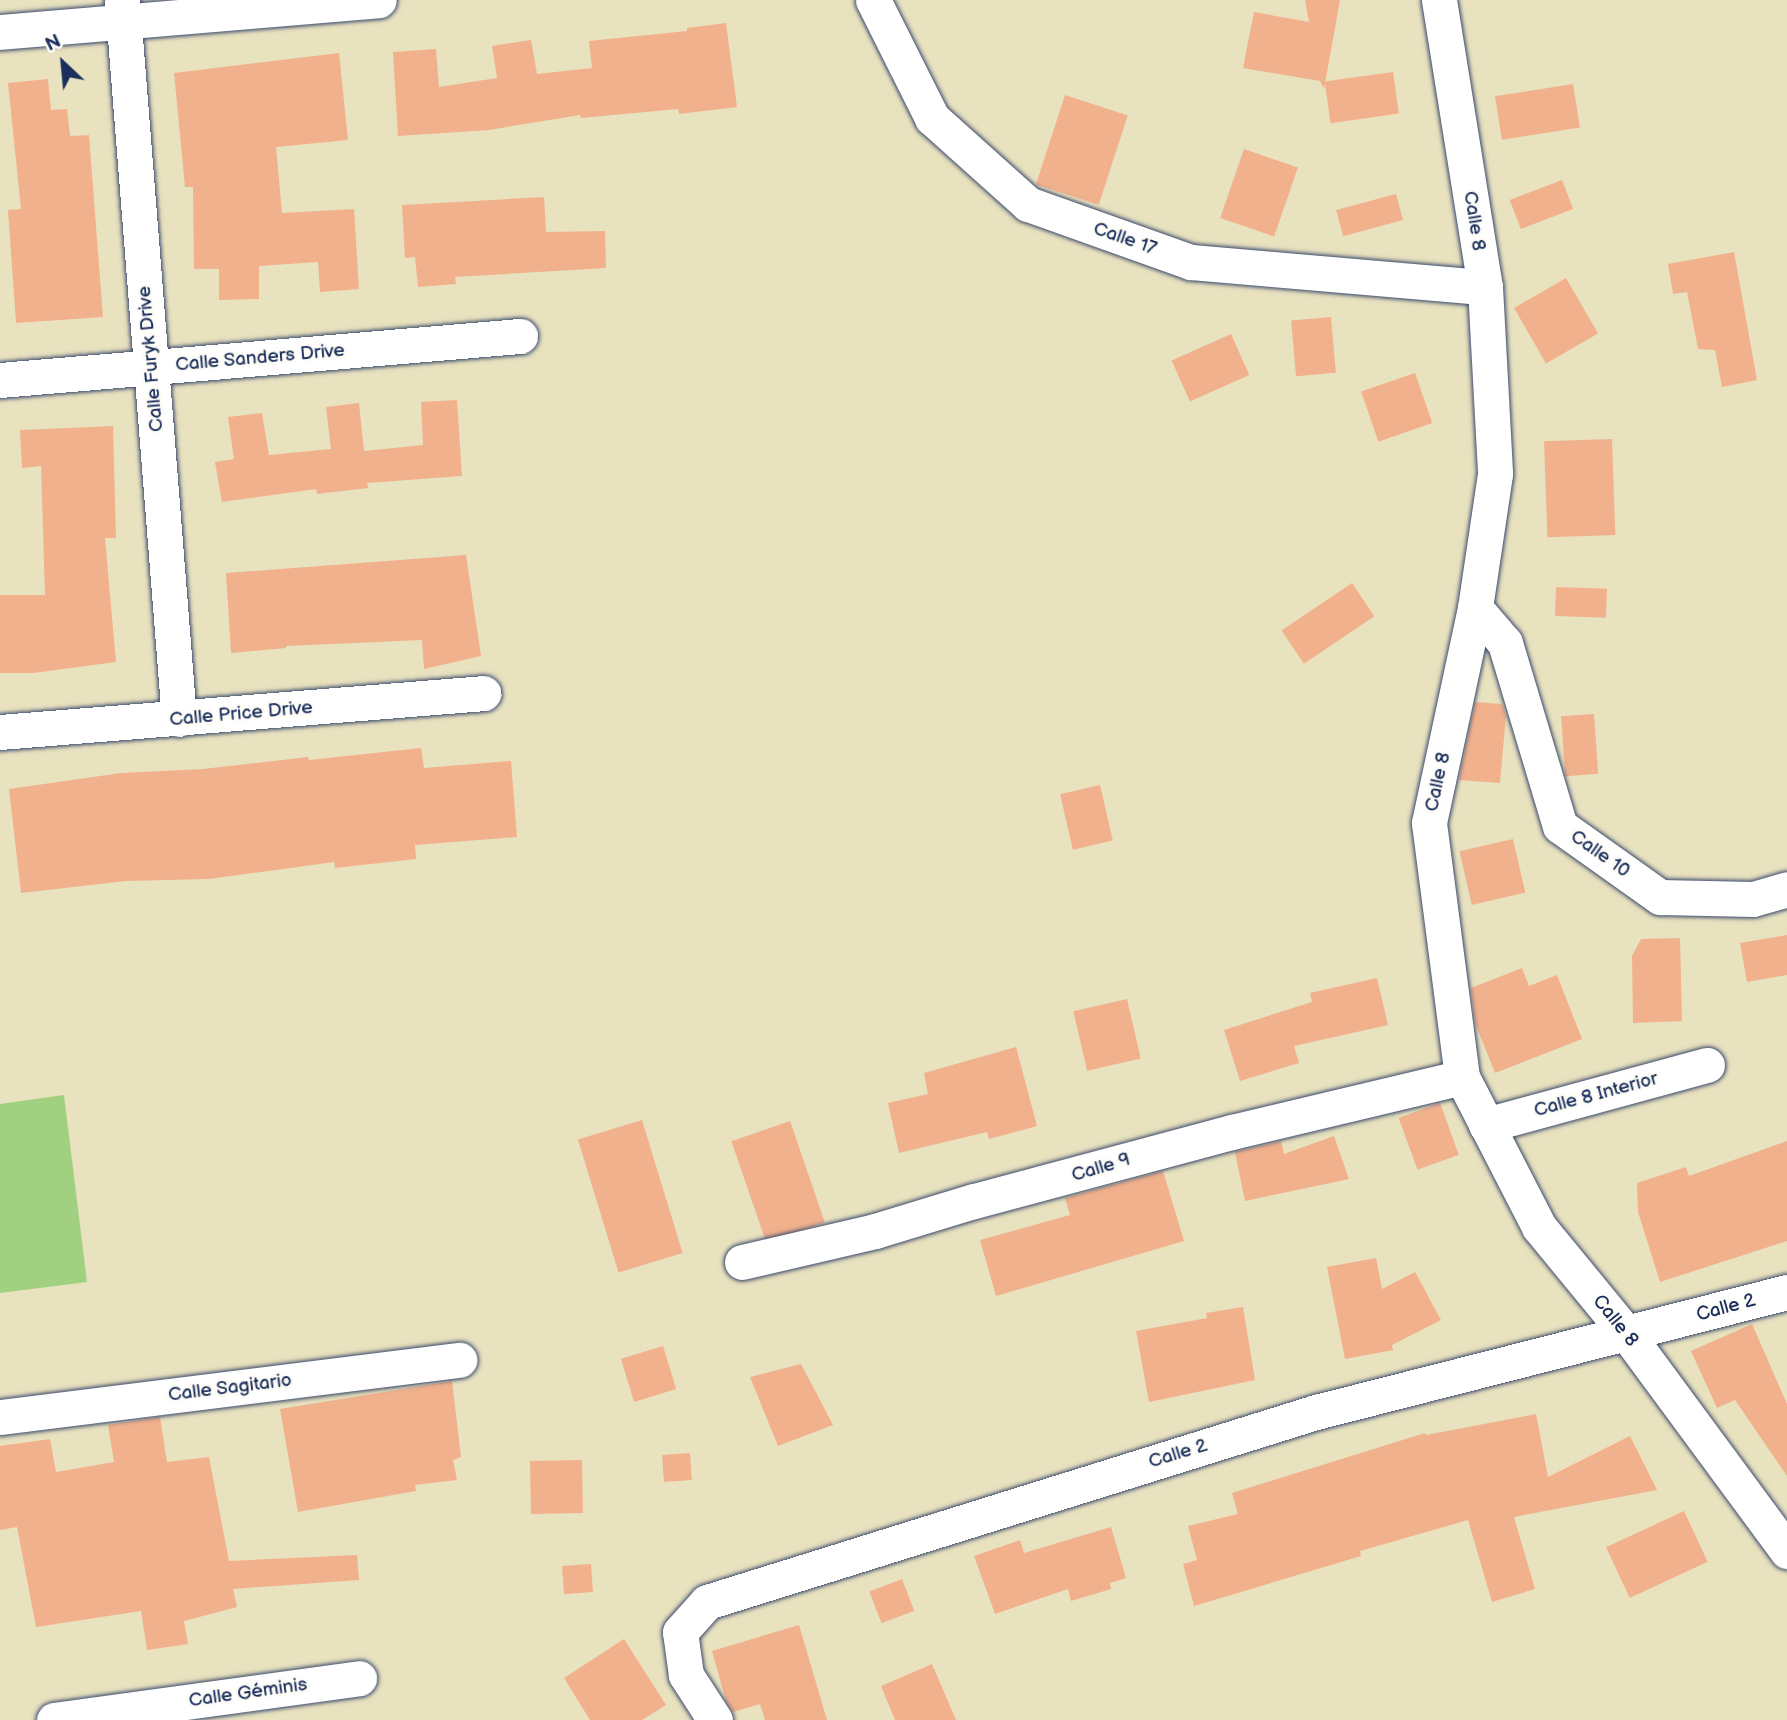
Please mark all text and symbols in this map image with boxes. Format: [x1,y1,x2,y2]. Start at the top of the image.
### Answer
north arrow [28,28,98,98]
text: N [42,30,65,57]
street label: Calle 8 [1458,190,1490,252]
street label: Calle 17 [1090,218,1160,260]
street label: Calle Furyk Drive [133,285,169,433]
street label: Calle Sanders Drive [174,339,346,377]
street label: Calle Price Drive [169,696,313,732]
street label: Calle 8 [1421,750,1455,814]
street label: Calle 10 [1566,825,1634,883]
street label: Calle 8 Interior [1532,1068,1660,1122]
street label: Calle 9 [1069,1149,1133,1187]
street label: Calle 2 [1694,1289,1758,1327]
street label: Calle 8 [1587,1290,1643,1352]
street label: Calle Sagitario [167,1369,293,1407]
street label: Calle 2 [1146,1434,1210,1474]
street label: Calle Géminis [187,1673,309,1713]

